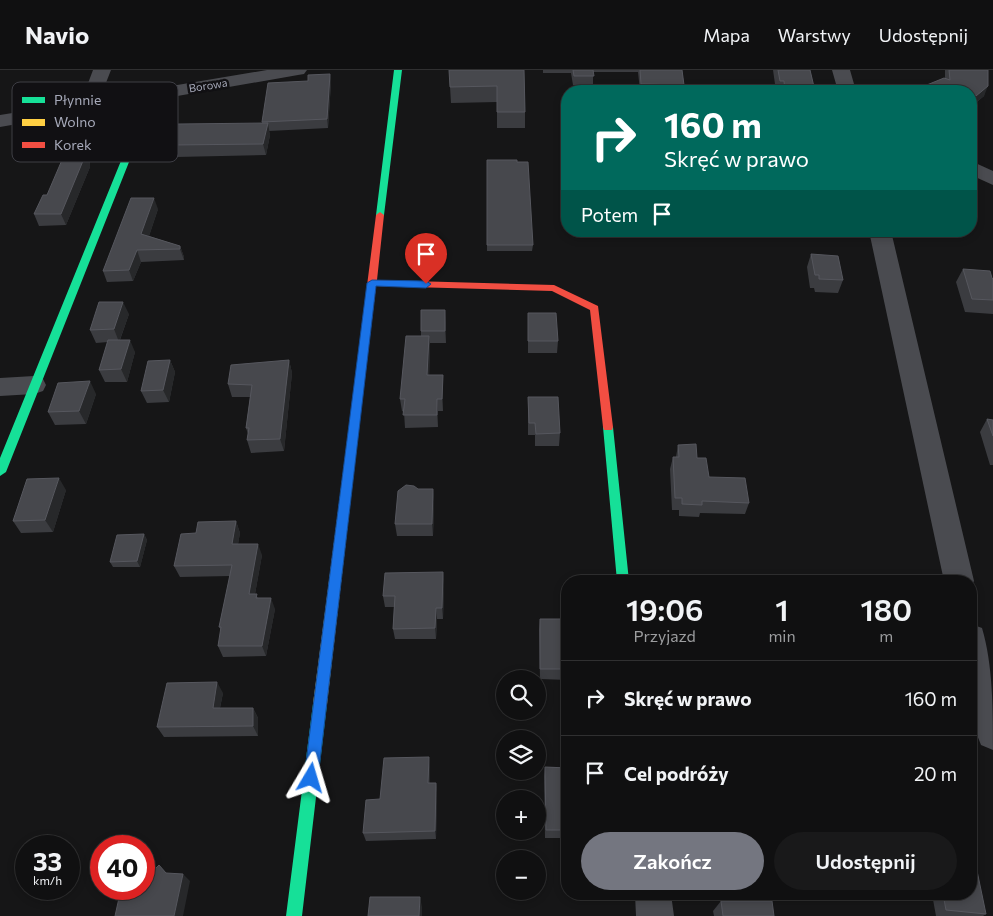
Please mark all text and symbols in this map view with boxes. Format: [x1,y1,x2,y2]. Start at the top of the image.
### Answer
text: Navio [25,20,89,49]
text: Mapa [703,24,750,46]
text: Warstwy [778,24,851,46]
text: Udostępnij [879,24,968,46]
street label: Borowa [188,76,228,94]
legend [12,82,178,162]
text: Płynnie [54,91,101,108]
text: 160 m [664,102,762,145]
icon: right [581,105,646,170]
text: Wolno [54,113,96,130]
text: Korek [54,136,92,153]
text: Skręć w prawo [664,145,809,172]
icon: arrive [648,200,676,228]
text: Potem [581,203,638,226]
pin [405,233,447,284]
icon: arrive [412,240,440,268]
text: 19:06 [626,590,704,627]
text: 1 [775,590,789,627]
text: 180 [861,590,912,627]
text: Przyjazd [634,626,696,645]
text: min [768,626,796,645]
text: m [879,626,893,645]
map controls [496,670,546,900]
button: search [496,670,546,720]
icon: right [581,684,609,712]
text: Skręć w prawo [624,687,752,710]
text: 160 m [905,687,957,710]
button: layers [496,730,546,780]
position arrow [284,751,336,803]
icon: arrive [581,759,609,787]
text: Cel podróży [624,762,729,785]
text: 20 m [914,762,957,785]
button: + [496,790,546,840]
button: Zakończ [581,832,764,890]
button: Udostępnij [774,832,957,890]
speed limit sign: 40 [90,835,155,900]
text: 33 [33,846,62,876]
button: − [496,850,546,900]
text: km/h [33,873,62,887]

